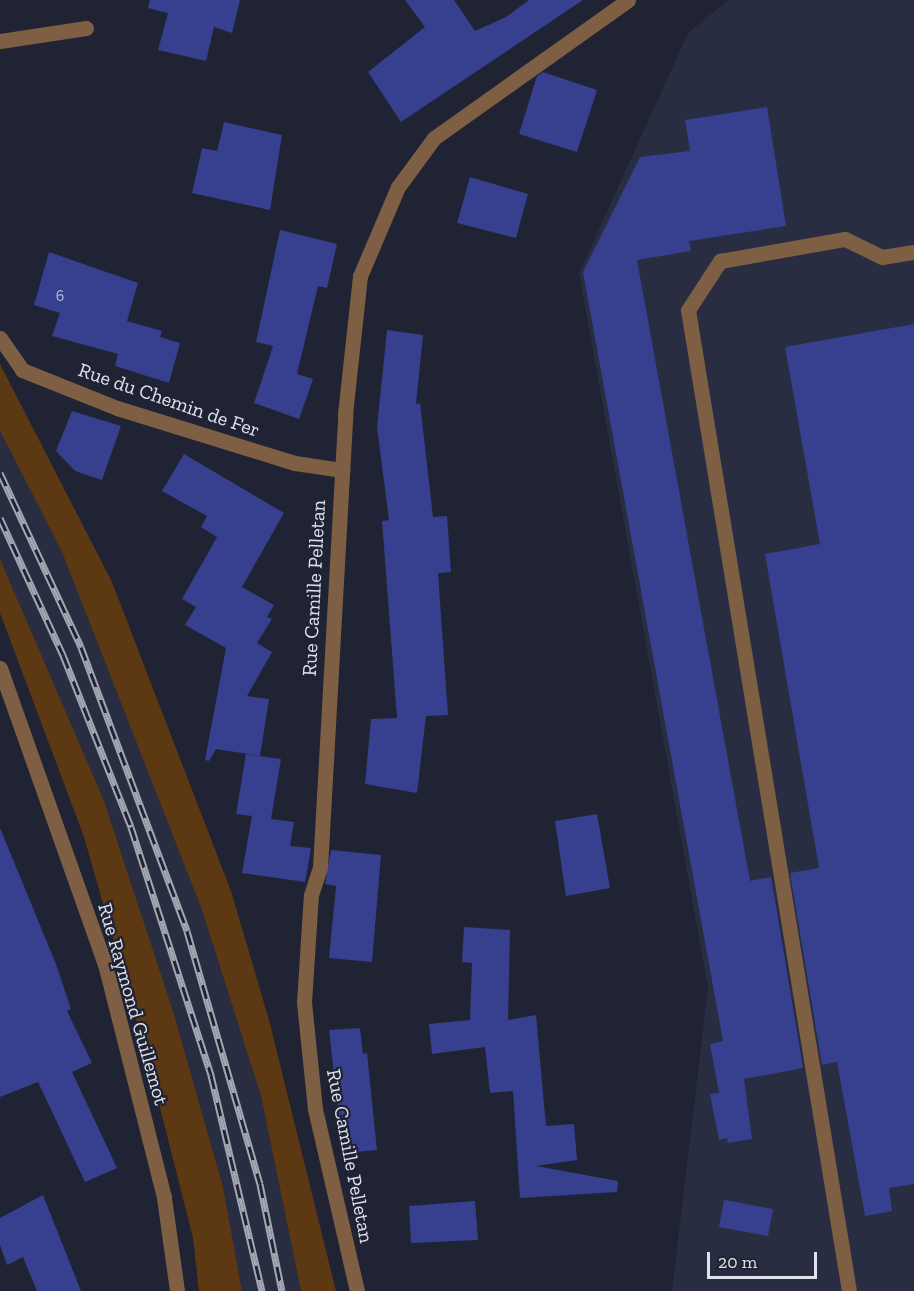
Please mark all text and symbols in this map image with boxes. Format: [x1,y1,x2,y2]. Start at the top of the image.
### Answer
house number: 6 [56,286,64,306]
street label: Rue du Chemin de Fer [75,358,263,442]
street label: Rue Camille Pelletan [297,499,331,677]
street label: Rue Raymond Guillemot [93,900,173,1108]
street label: Rue Camille Pelletan [321,1067,379,1245]
scale bar [710,1240,820,1278]
text: 20 m [718,1251,757,1273]

